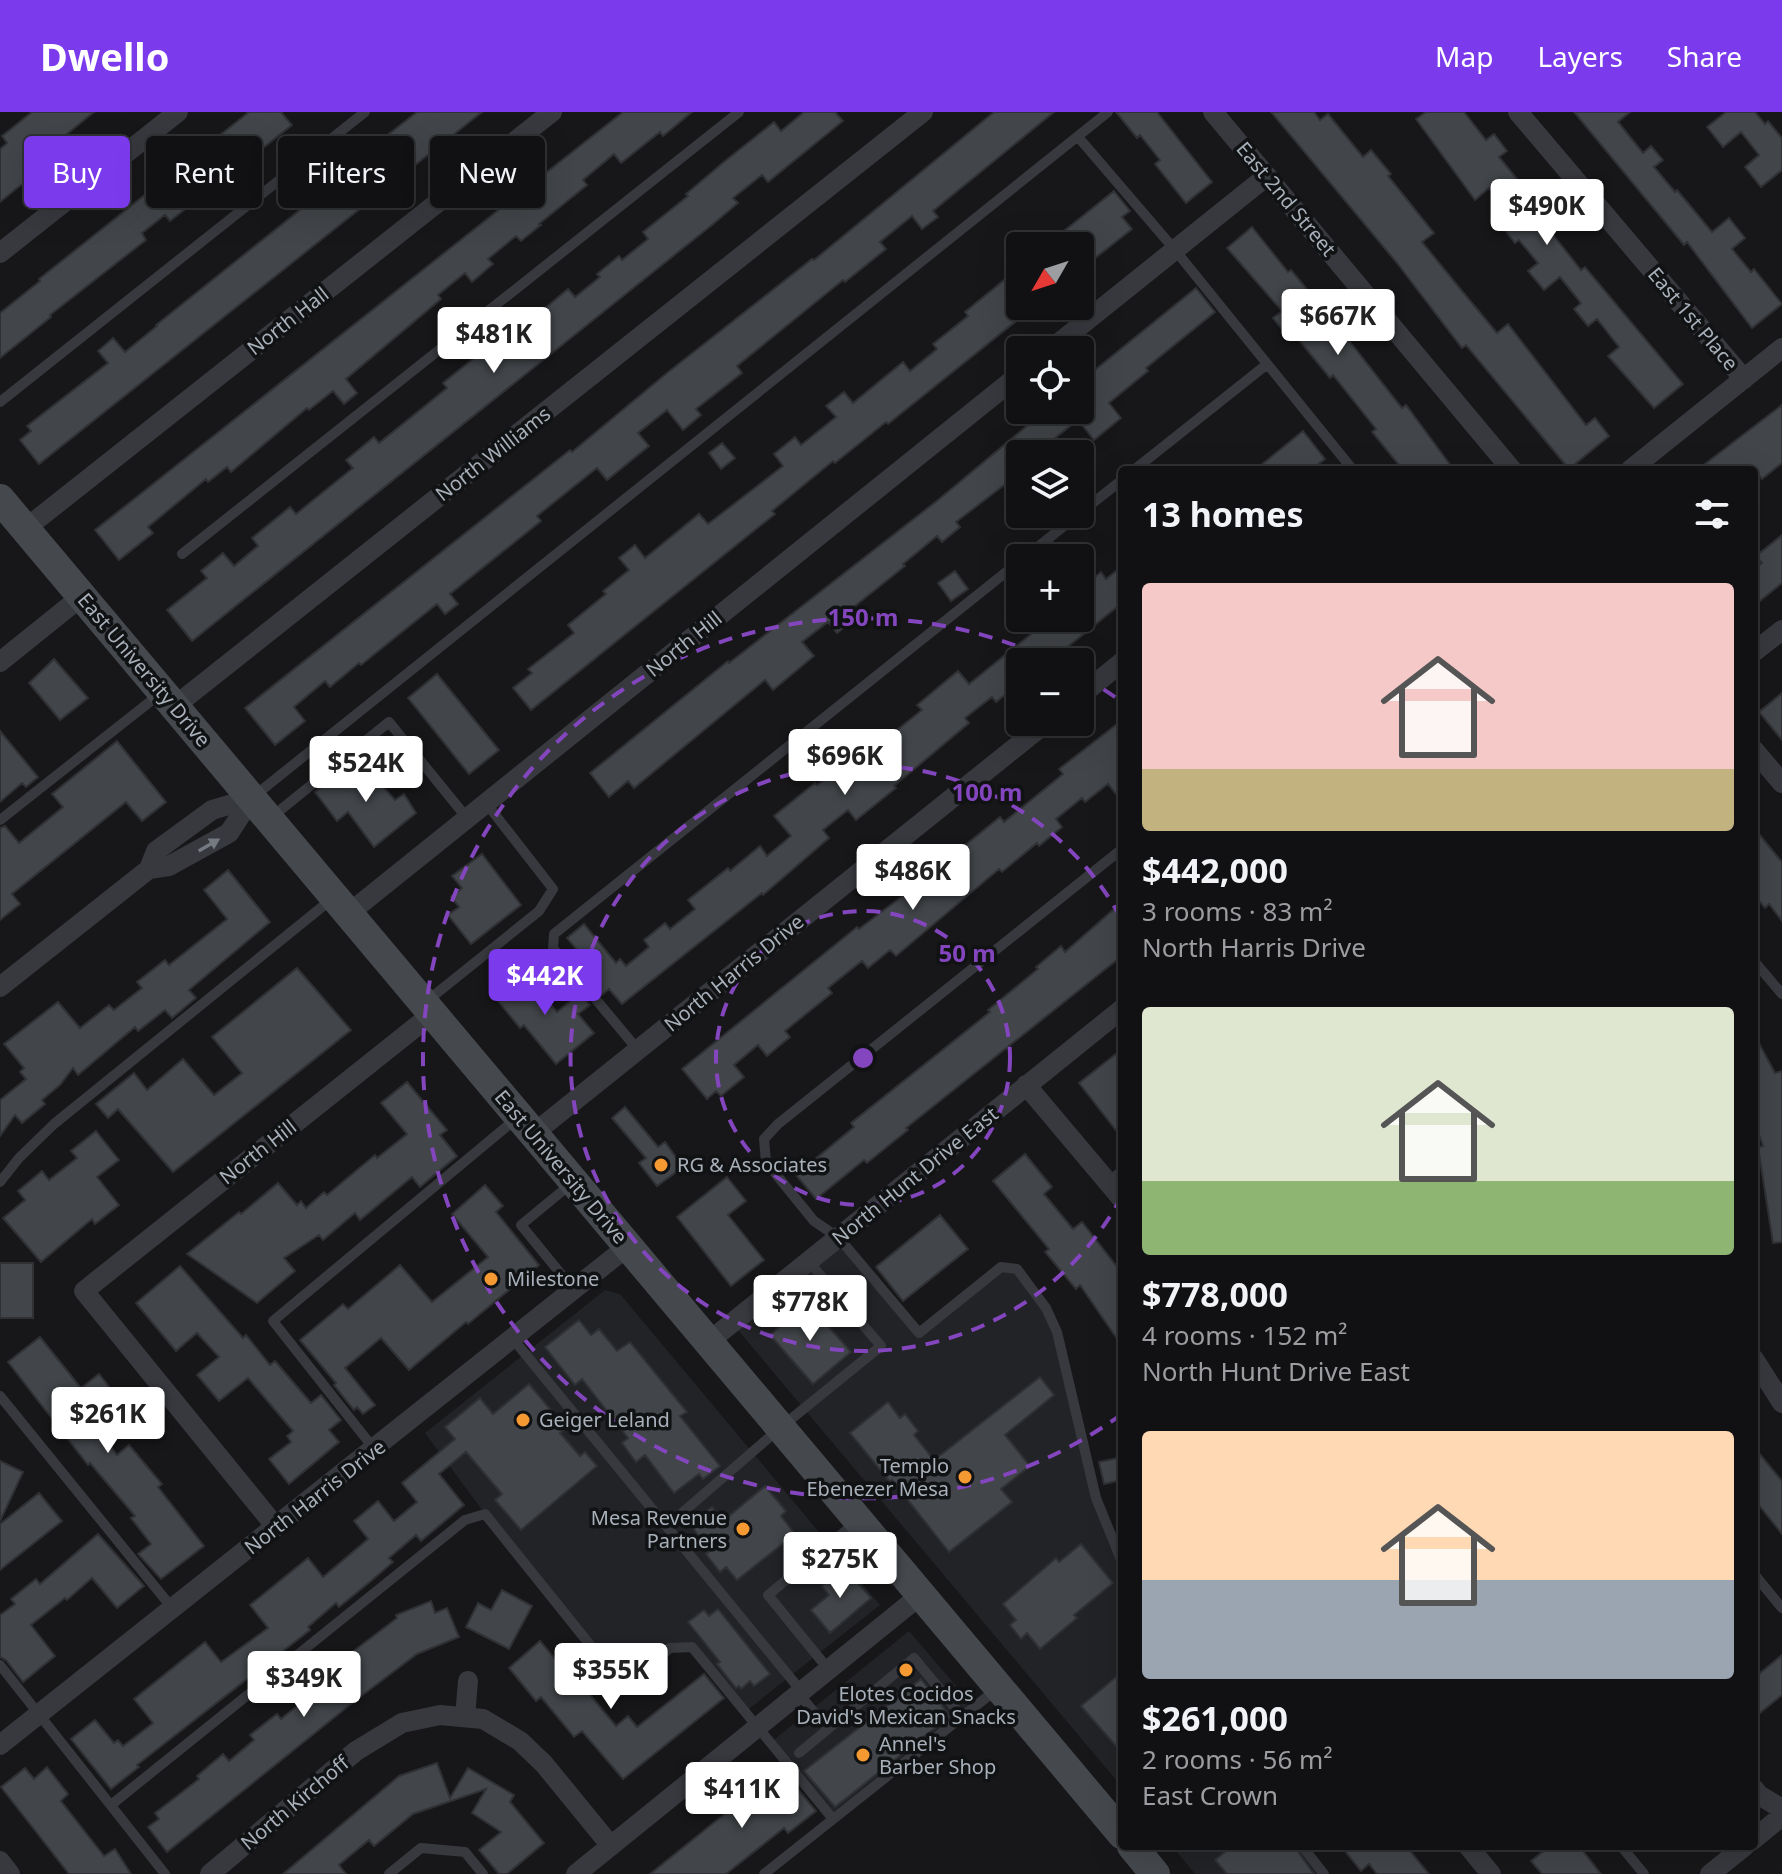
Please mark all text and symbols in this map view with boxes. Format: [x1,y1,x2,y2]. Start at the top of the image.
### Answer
text: Dwello [40,30,169,82]
text: Map [1435,37,1493,75]
text: Layers [1537,37,1623,75]
text: Share [1667,37,1742,75]
chip: Buy [24,136,130,208]
chip: Rent [146,136,262,208]
chip: Filters [278,136,414,208]
chip: New [430,136,545,208]
street label: East 2nd Street [1231,136,1342,262]
pin: $490K [1491,179,1603,247]
text: $490K [1509,187,1585,223]
north arrow [1006,232,1094,320]
map controls [1006,232,1094,736]
street label: East 1st Place [1642,261,1745,376]
street label: North Hall [241,280,334,361]
pin: $667K [1282,289,1394,357]
text: $667K [1300,297,1376,333]
pin: $481K [438,307,550,375]
text: $481K [456,315,532,351]
button: locate [1006,336,1094,424]
street label: North Williams [430,400,556,507]
button: layers [1006,440,1094,528]
text: 13 homes [1142,491,1304,537]
icon: filters [1690,492,1734,536]
button: + [1006,544,1094,632]
street label: East University Drive [72,587,217,752]
text: 150 m [828,600,898,633]
street label: North Hill [640,605,727,683]
icon: home [1366,635,1510,779]
button: − [1006,648,1094,736]
pin: $696K [789,729,901,797]
pin: $524K [310,736,422,804]
text: $696K [807,737,883,773]
text: $524K [328,744,404,780]
text: 100 m [952,775,1022,808]
one-way arrow [197,838,220,852]
pin: $486K [857,844,969,912]
text: $442,000 [1142,847,1288,893]
text: $486K [875,852,951,888]
text: 3 rooms · 83 m² [1142,893,1332,929]
street label: North Harris Drive [658,908,809,1037]
text: North Harris Drive [1142,929,1366,965]
text: 50 m [938,936,996,969]
pin: $442K [489,949,601,1017]
text: $442K [507,957,583,993]
centre of rings [849,1044,877,1072]
icon: home [1366,1059,1510,1203]
street label: East University Drive [489,1084,634,1249]
street label: North Hunt Drive East [826,1100,1003,1251]
street label: North Hill [214,1113,302,1190]
place label: RG & Associates [677,1151,827,1178]
marker: RG & Associates [652,1156,670,1174]
place label: Milestone [507,1265,599,1292]
marker: Milestone [482,1270,500,1288]
text: $778,000 [1142,1271,1288,1317]
pin: $778K [754,1275,866,1343]
text: $778K [772,1283,848,1319]
text: 4 rooms · 152 m² [1142,1317,1347,1353]
text: North Hunt Drive East [1142,1353,1410,1389]
pin: $261K [52,1387,164,1455]
text: $261K [70,1395,146,1431]
place label: Geiger Leland [539,1406,670,1433]
marker: Geiger Leland [514,1411,532,1429]
street label: North Harris Drive [238,1433,391,1560]
place label: Templo Ebenezer Mesa [807,1452,949,1502]
marker: Templo Ebenezer Mesa [956,1468,974,1486]
icon: home [1366,1483,1510,1627]
place label: Mesa Revenue Partners [591,1504,727,1554]
marker: Mesa Revenue Partners [734,1520,752,1538]
pin: $275K [784,1532,896,1600]
text: $275K [802,1540,878,1576]
pin: $355K [555,1643,667,1711]
pin: $349K [248,1651,360,1719]
text: $355K [573,1651,649,1687]
text: $349K [266,1659,342,1695]
marker: Elotes Cocidos David's Mexican Snacks [897,1661,915,1679]
place label: Elotes Cocidos David's Mexican Snacks [796,1680,1016,1730]
text: $261,000 [1142,1695,1288,1741]
place label: Annel's Barber Shop [879,1730,996,1780]
text: 2 rooms · 56 m² [1142,1741,1332,1777]
marker: Annel's Barber Shop [854,1746,872,1764]
street label: North Kirchoff [235,1749,355,1856]
pin: $411K [686,1762,798,1830]
text: $411K [704,1770,780,1806]
text: East Crown [1142,1777,1278,1813]

